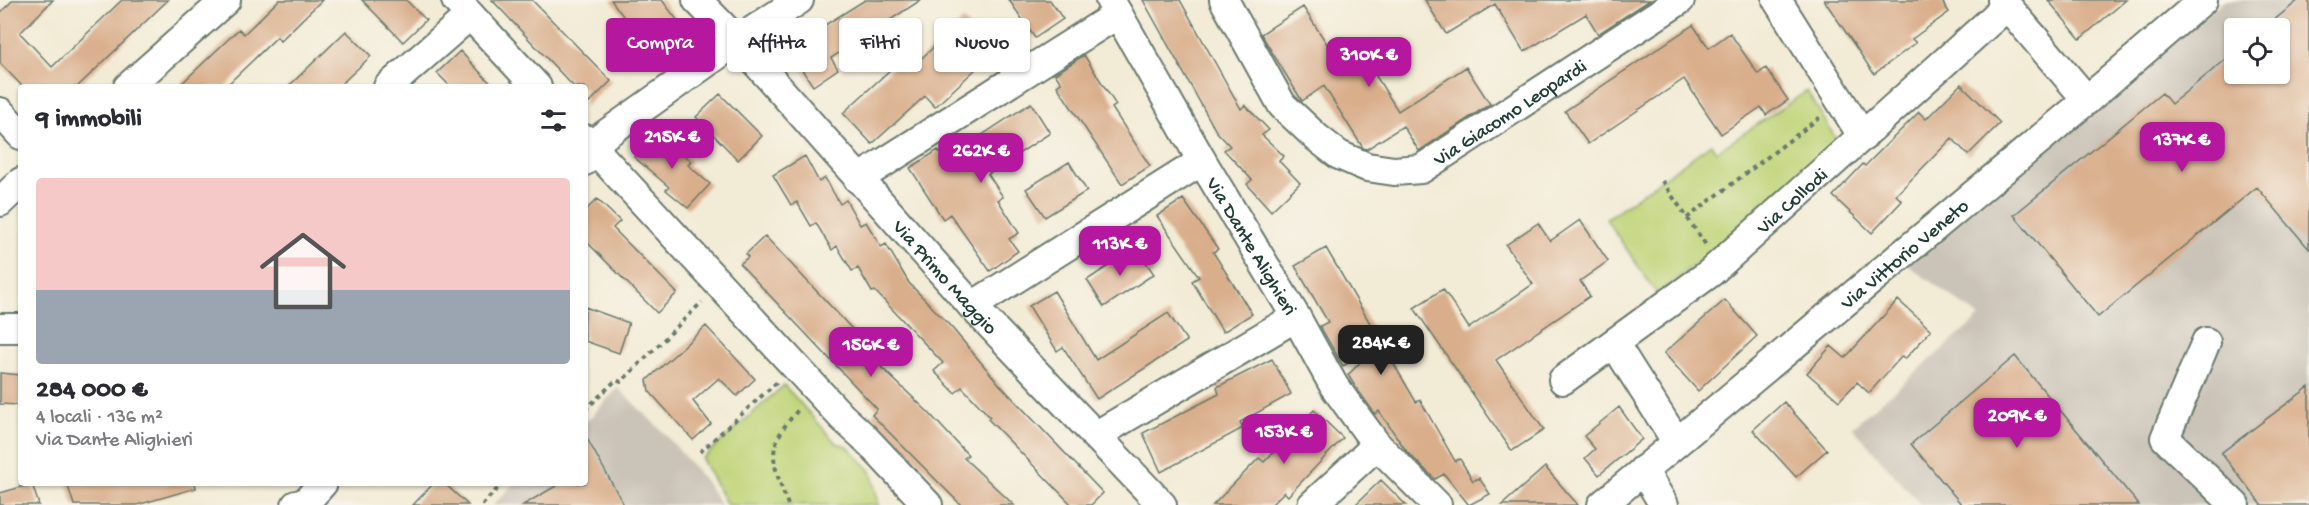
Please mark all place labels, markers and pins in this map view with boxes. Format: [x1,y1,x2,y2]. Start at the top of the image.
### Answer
pin: 310K € [1320,37,1418,88]
pin: 215K € [623,119,721,170]
pin: 137K € [2133,122,2231,173]
pin: 262K € [932,133,1030,184]
pin: 113K € [1071,226,1169,277]
pin: 284K € [1332,325,1430,376]
pin: 156K € [822,327,920,378]
pin: 209K € [1968,398,2066,449]
pin: 153K € [1235,414,1333,465]

